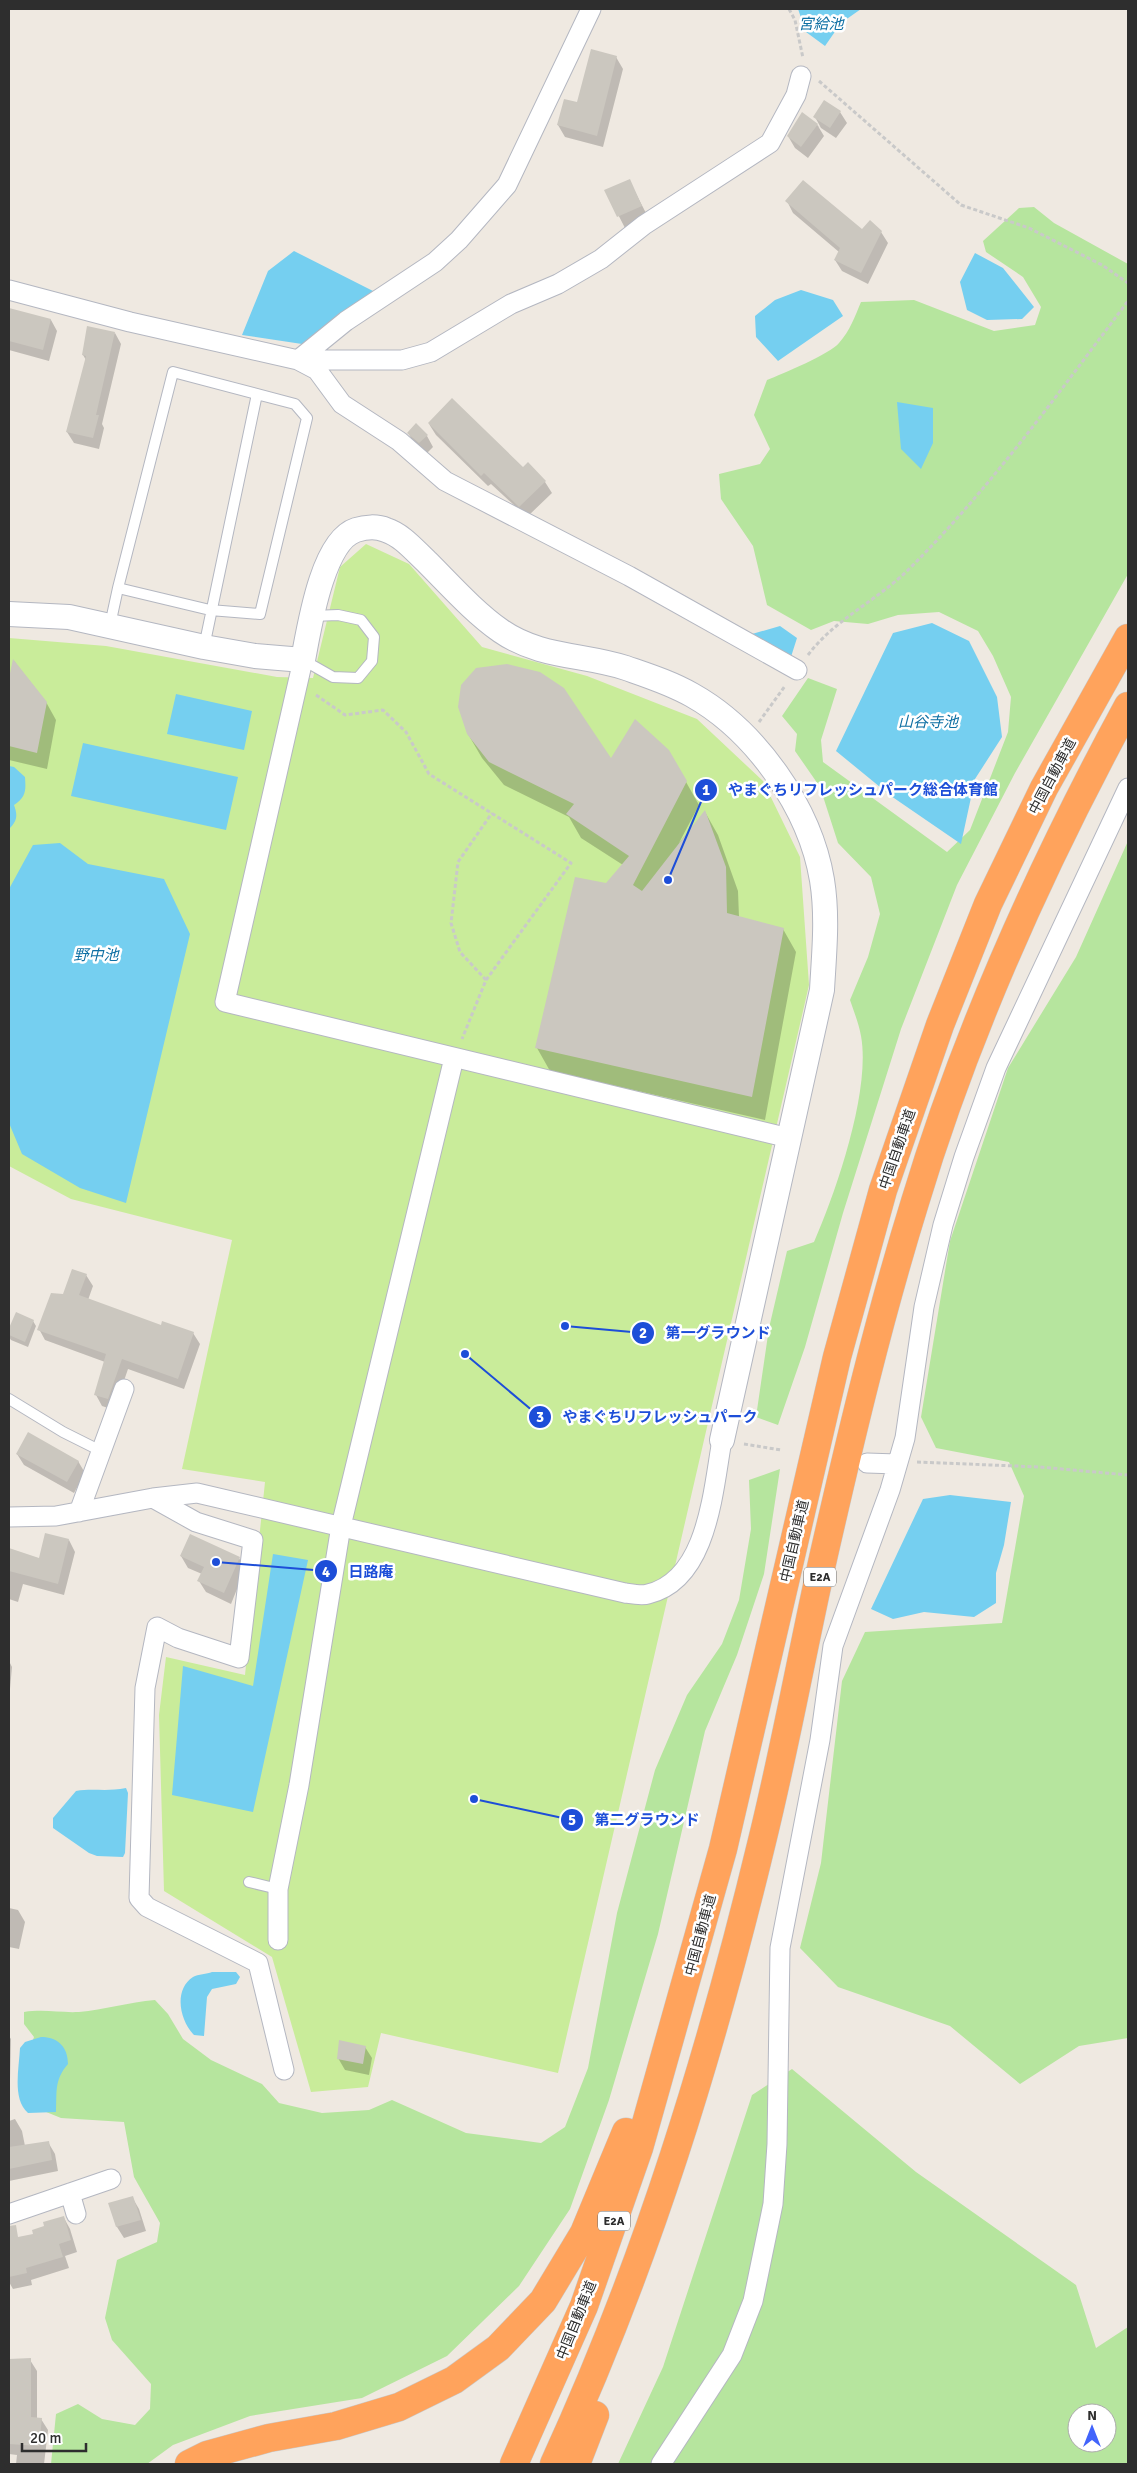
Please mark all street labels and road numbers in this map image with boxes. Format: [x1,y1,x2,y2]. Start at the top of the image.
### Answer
street label: 中国自動車道 [1025,735,1080,817]
street label: 中国自動車道 [876,1107,919,1192]
street label: 中国自動車道 [777,1498,812,1584]
road number: E2A [804,1568,836,1586]
street label: 中国自動車道 [681,1892,720,1978]
road number: E2A [598,2212,630,2230]
street label: 中国自動車道 [553,2278,600,2362]

